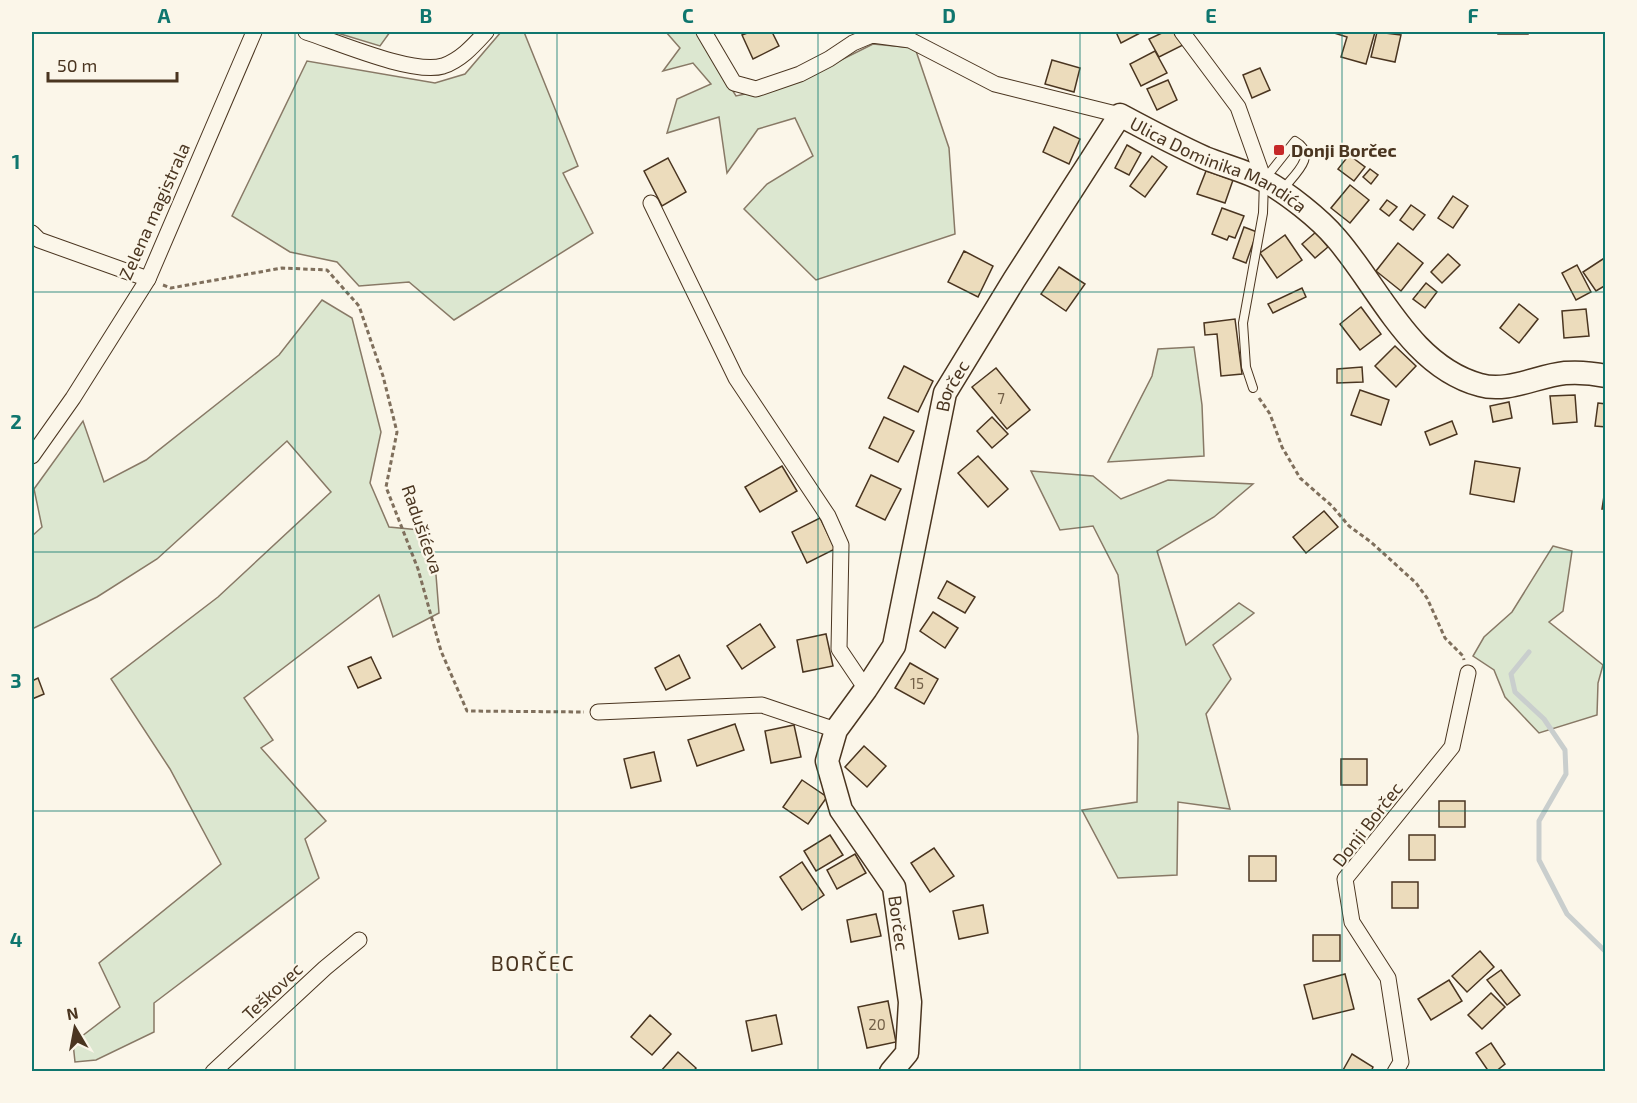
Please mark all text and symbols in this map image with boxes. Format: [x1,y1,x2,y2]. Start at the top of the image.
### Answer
text: A [157,3,171,27]
text: B [420,3,432,27]
text: C [682,3,694,27]
text: D [942,3,956,27]
text: E [1205,3,1217,27]
text: F [1467,3,1479,27]
scale bar [48,45,177,83]
text: 50 m [57,54,97,76]
street label: Ulica Dominika Mandića [1126,112,1311,217]
street label: Zelena magistrala [114,139,194,283]
place label: Donji Borčec [1291,139,1397,161]
marker: Donji Borčec [1272,143,1286,157]
text: 1 [12,149,20,173]
street label: Borčec [931,356,974,414]
house number: 7 [997,389,1005,407]
text: 2 [10,409,22,433]
street label: Radušićeva [397,482,449,576]
text: 3 [10,668,22,692]
house number: 15 [910,674,924,692]
street label: Donji Borčec [1327,777,1407,871]
street label: Borčec [884,894,914,952]
text: 4 [10,927,23,951]
district label: BORČEC [491,950,575,975]
street label: Teškovec [237,958,307,1024]
north arrow [45,998,105,1058]
text: N [65,1002,80,1023]
house number: 20 [868,1015,886,1033]

